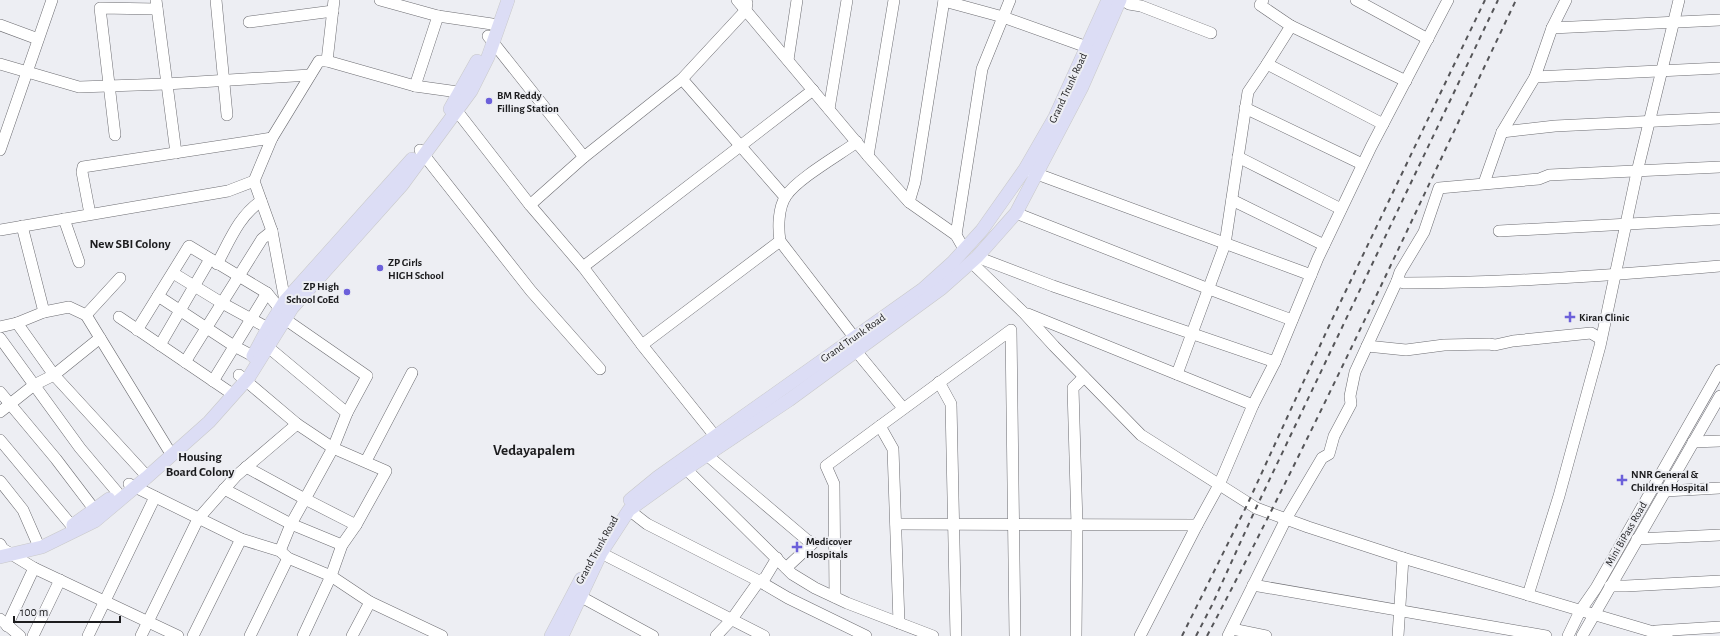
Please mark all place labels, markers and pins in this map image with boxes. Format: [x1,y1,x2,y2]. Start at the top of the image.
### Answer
place label: BM Reddy Filling Station [497,90,559,114]
marker: BM Reddy Filling Station [484,96,494,106]
place label: ZP Girls HIGH School [388,257,444,281]
marker: ZP Girls HIGH School [375,263,385,273]
place label: ZP High School CoEd [286,281,339,305]
marker: ZP High School CoEd [342,287,352,297]
marker: Kiran Clinic [1564,311,1576,323]
place label: Kiran Clinic [1579,312,1630,323]
place label: NNR General & Children Hospital [1631,469,1708,493]
marker: NNR General & Children Hospital [1616,474,1628,486]
place label: Medicover Hospitals [806,536,852,560]
marker: Medicover Hospitals [791,541,803,553]

